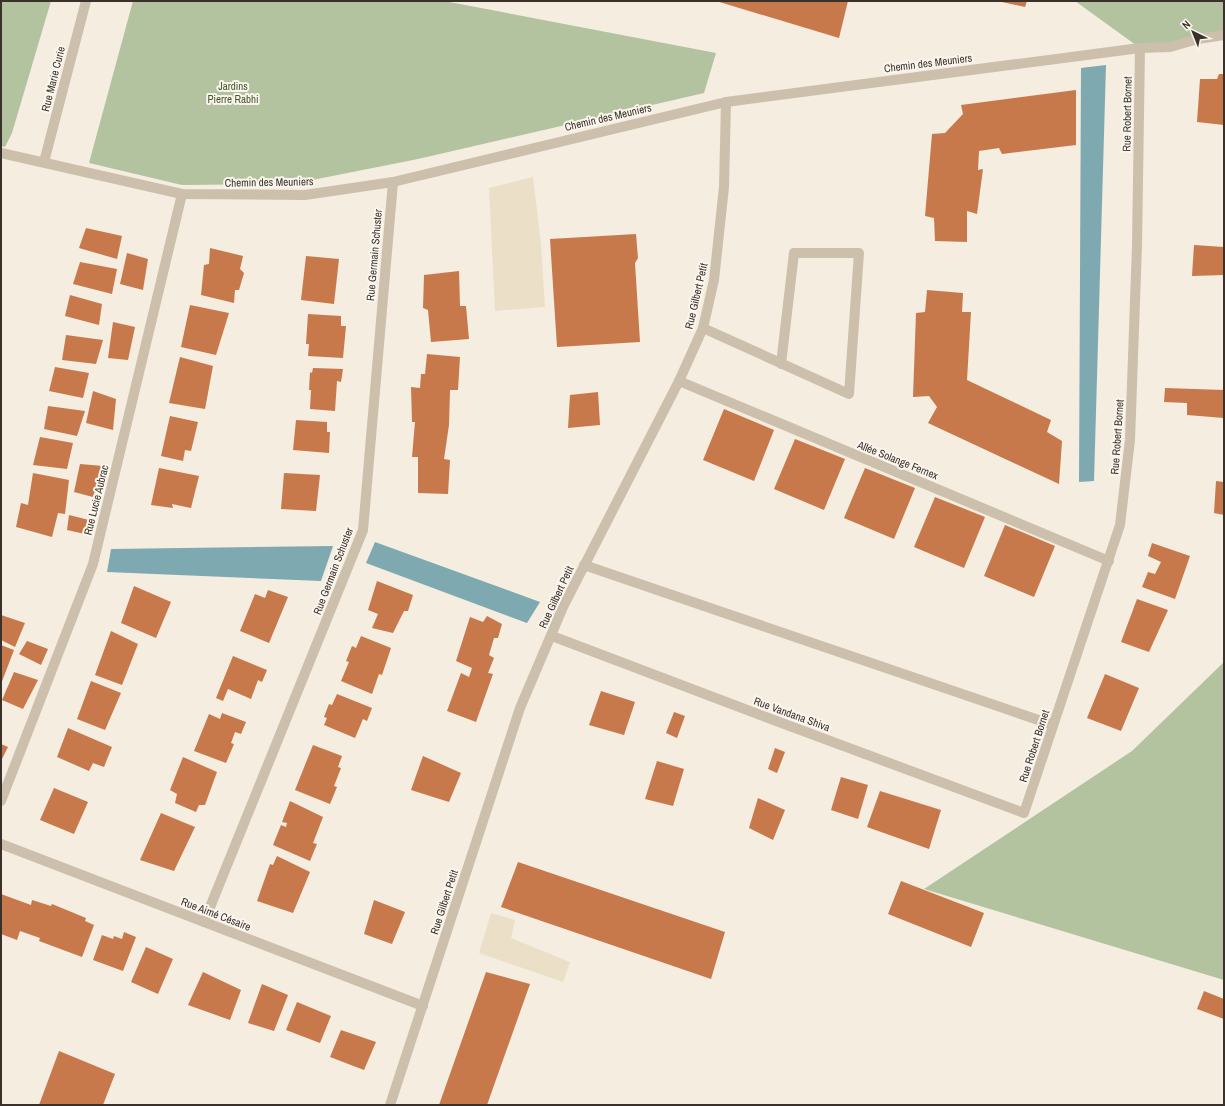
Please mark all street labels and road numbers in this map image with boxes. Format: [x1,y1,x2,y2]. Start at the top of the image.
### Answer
street label: Rue Marie Curie [38,45,68,113]
street label: Chemin des Meuniers [883,51,973,75]
street label: Rue Robert Bornet [1119,76,1135,152]
street label: Chemin des Meuniers [563,100,653,134]
street label: Chemin des Meuniers [225,174,314,190]
street label: Rue Germain Schuster [363,208,385,302]
street label: Rue Gilbert Petit [682,261,710,330]
street label: Rue Robert Bornet [1107,399,1127,475]
street label: Allée Solange Fernex [855,437,941,483]
street label: Rue Lucie Aubrac [81,463,112,536]
street label: Rue Germain Schuster [310,525,356,617]
street label: Rue Gilbert Petit [535,563,577,630]
street label: Rue Vandana Shiva [752,694,832,734]
street label: Rue Robert Bornet [1016,708,1052,784]
street label: Rue Gilbert Petit [427,867,461,936]
street label: Rue Aimé Césaire [179,894,253,934]

